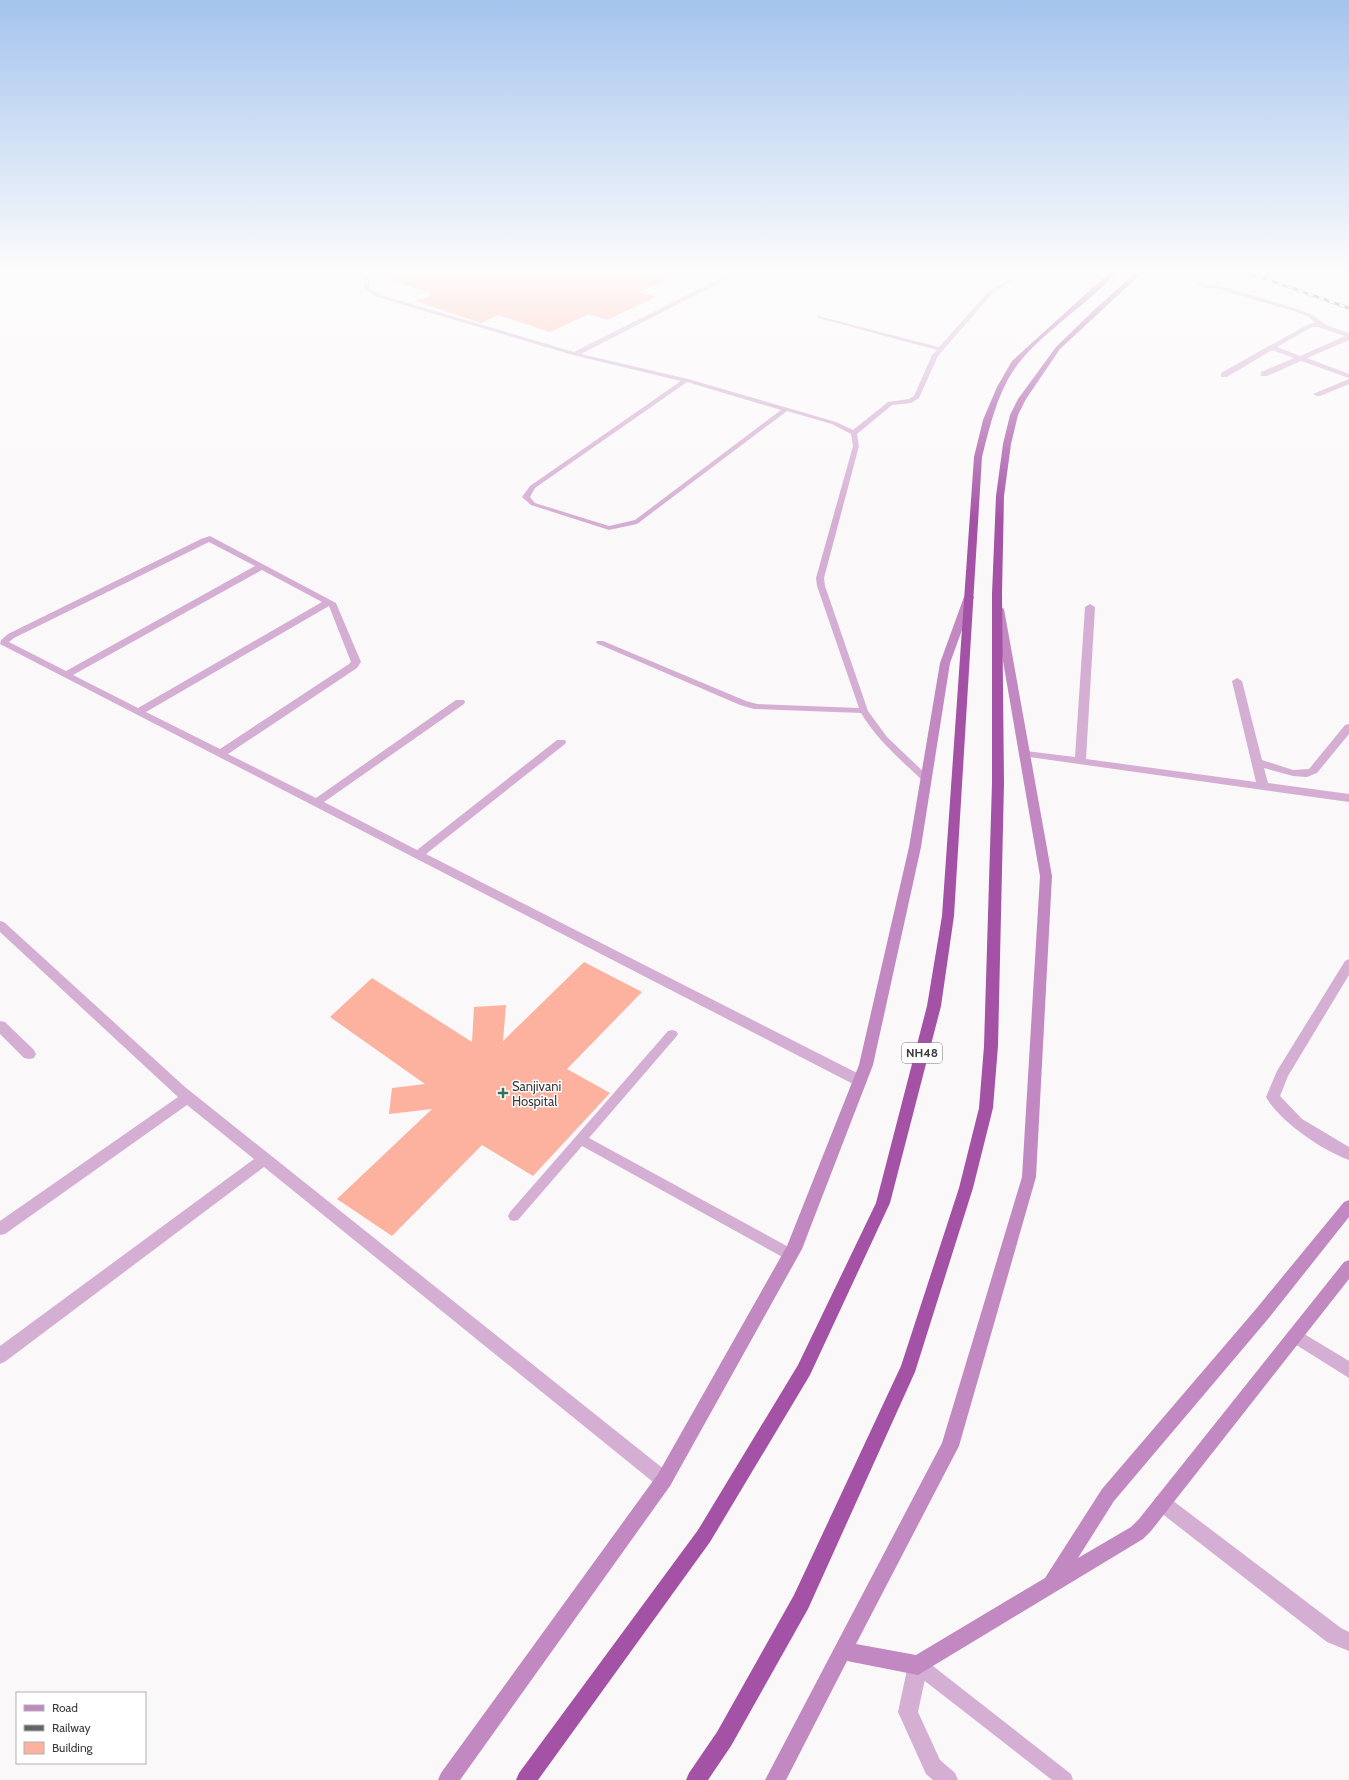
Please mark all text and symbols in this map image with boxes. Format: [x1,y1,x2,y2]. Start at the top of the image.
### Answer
road number: NH48 [902,1043,942,1063]
place label: Sanjivani Hospital [512,1078,561,1109]
marker: Sanjivani Hospital [497,1087,509,1099]
legend [16,1692,146,1764]
text: Road [52,1700,78,1715]
text: Railway [52,1720,90,1735]
text: Building [52,1740,94,1755]

